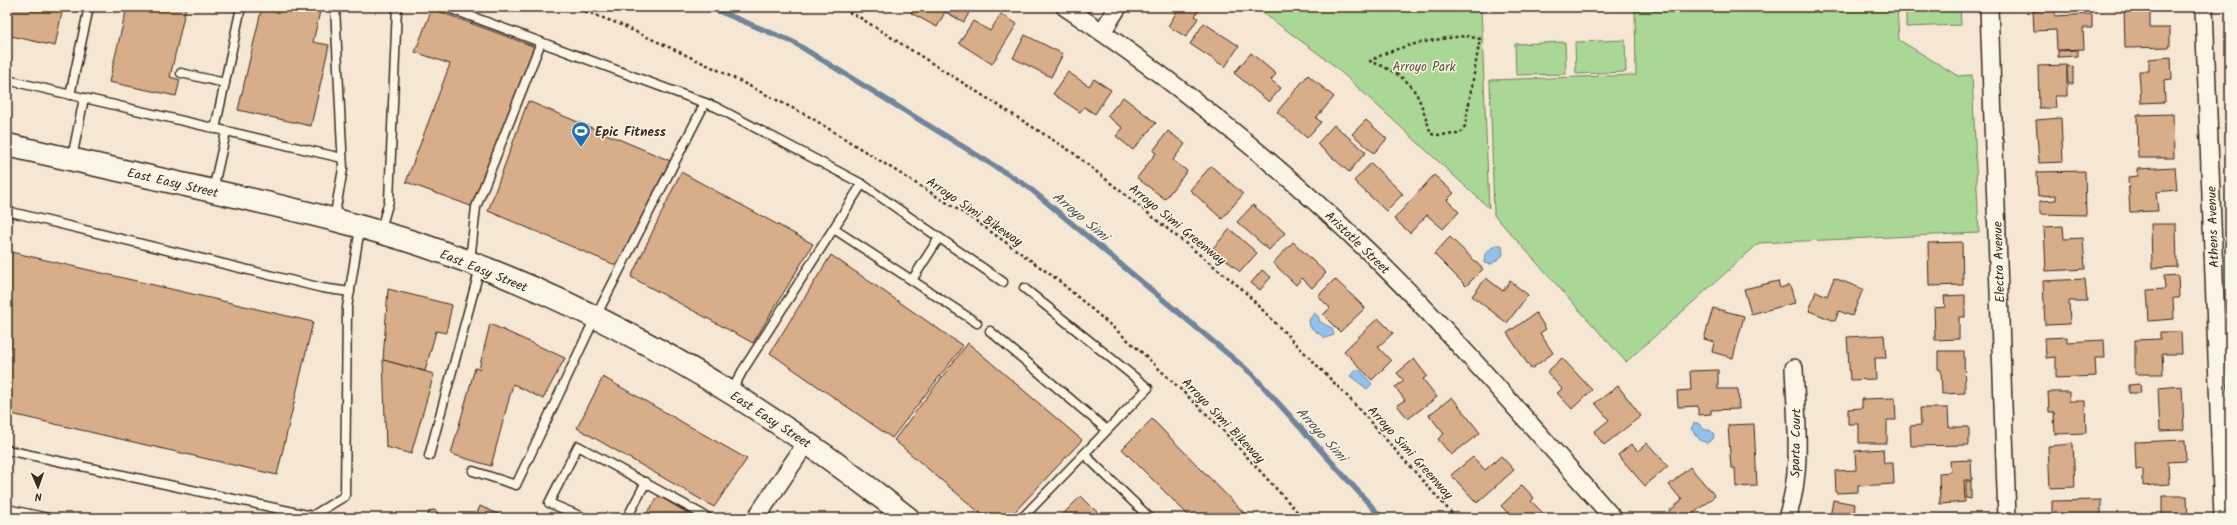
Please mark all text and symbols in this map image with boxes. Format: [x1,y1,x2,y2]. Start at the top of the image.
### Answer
park label: Arroyo Park [1392,57,1456,78]
sports icon: Epic Fitness [570,120,592,148]
place label: Epic Fitness [595,122,666,143]
street label: East Easy Street [125,163,221,204]
street label: Arroyo Simi Bikeway [922,172,1027,253]
street label: Arroyo Simi Greenway [1124,179,1231,272]
street label: Athens Avenue [2202,186,2225,268]
water label: Arroyo Simi [1047,187,1115,249]
street label: Aristotle Street [1319,206,1395,280]
street label: Electra Avenue [1988,221,2011,303]
street label: East Easy Street [436,244,531,299]
street label: Arroyo Simi Bikeway [1176,373,1270,469]
street label: East Easy Street [725,386,816,455]
street label: Arroyo Simi Greenway [1362,401,1458,505]
water label: Arroyo Simi [1290,402,1354,469]
street label: Sparta Court [1785,407,1808,478]
north arrow [18,467,58,507]
text: N [34,487,42,505]

